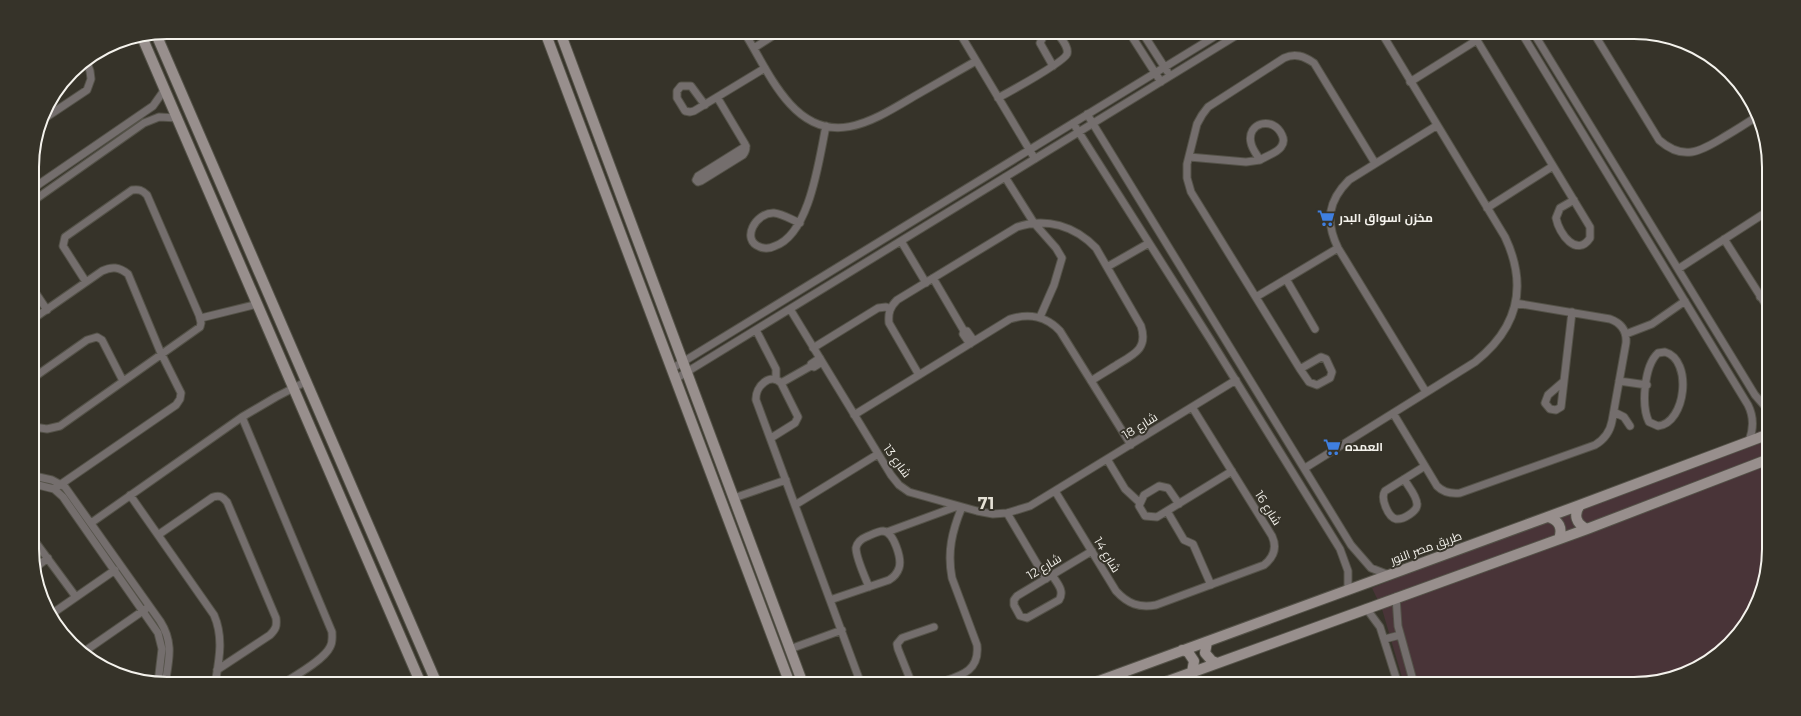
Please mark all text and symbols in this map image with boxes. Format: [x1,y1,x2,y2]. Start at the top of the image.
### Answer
supermarket icon: مخزن اسواق البدر [1316,208,1336,228]
place label: مخزن اسواق البدر [1338,210,1433,226]
street label: شارع 18 [1119,409,1161,443]
supermarket icon: العمده [1322,437,1342,457]
place label: العمده [1345,439,1383,454]
street label: شارع 13 [880,441,915,481]
street label: شارع 16 [1251,488,1285,528]
district label: 71 [978,494,994,513]
street label: طريق مصر النور [1387,528,1464,568]
street label: شارع 14 [1090,534,1124,576]
street label: شارع 12 [1024,550,1064,584]

